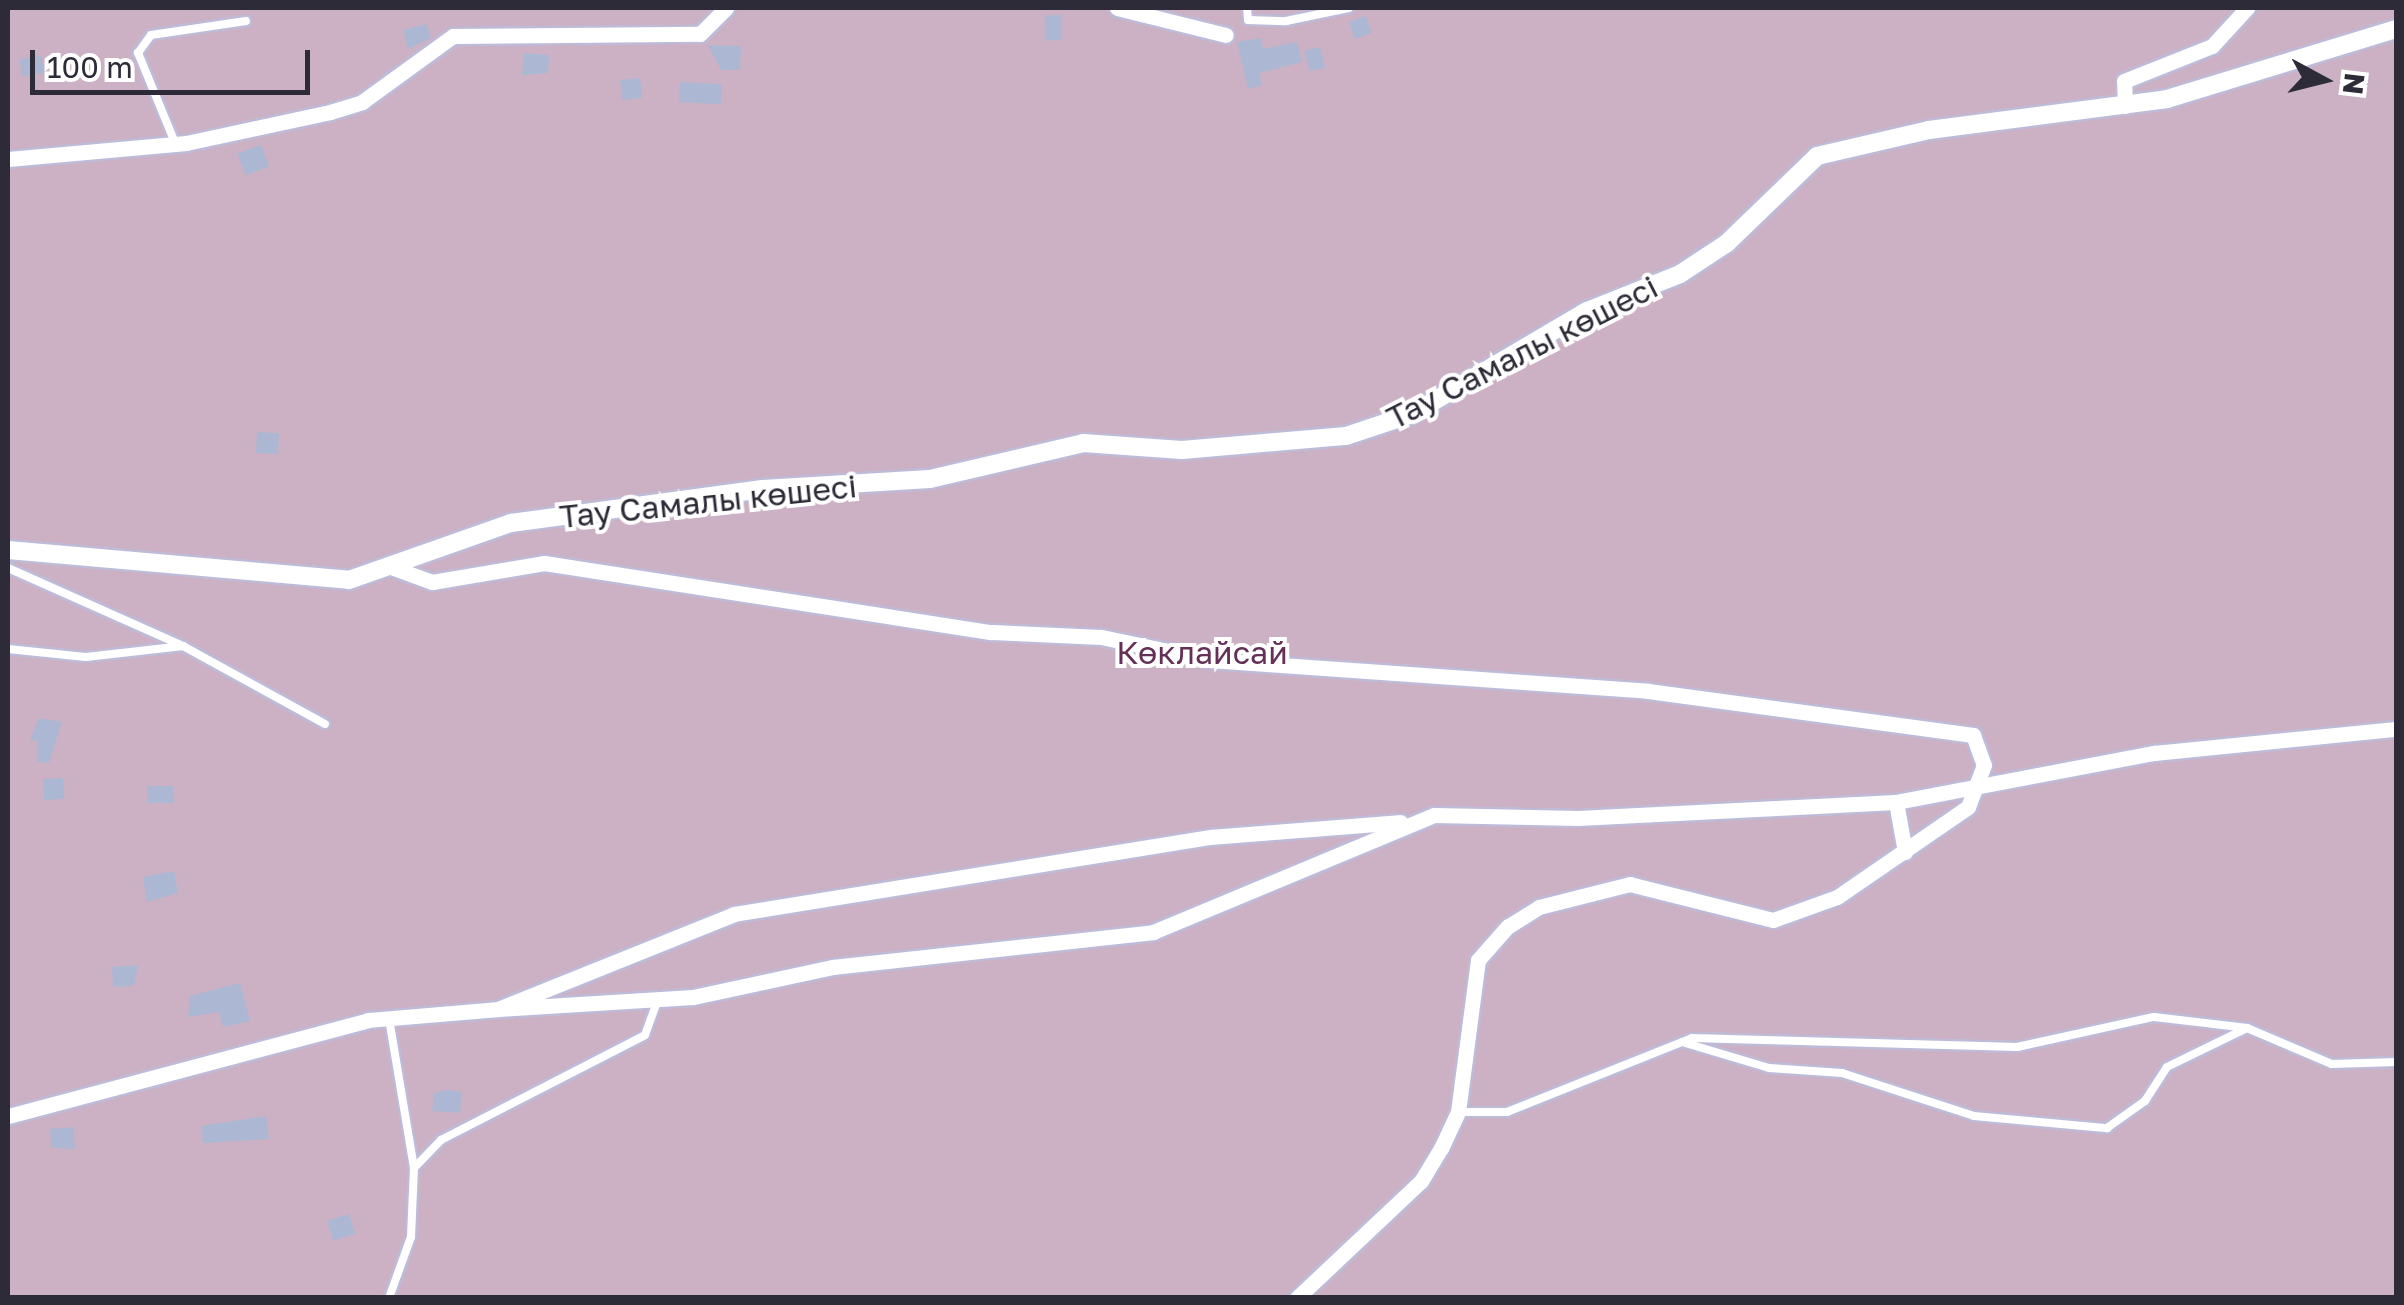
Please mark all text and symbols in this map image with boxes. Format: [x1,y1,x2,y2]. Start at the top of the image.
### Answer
scale bar [35,30,315,92]
north arrow [2274,30,2374,130]
text: 100 m [47,49,133,85]
text: N [2337,71,2372,96]
street label: Тау Самалы көшесі [1380,267,1664,437]
street label: Тау Самалы көшесі [557,466,859,536]
park label: Көклайсай [1116,633,1288,671]

